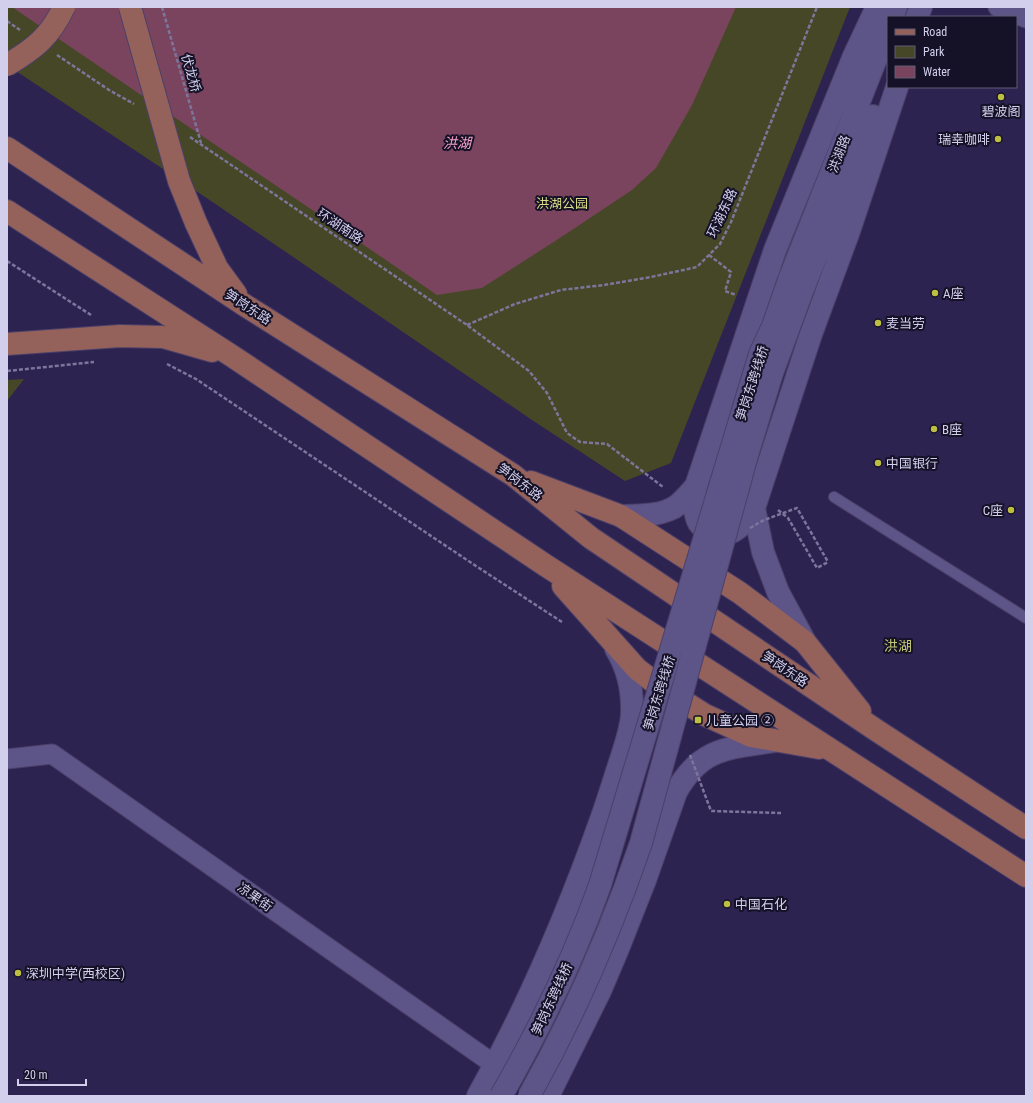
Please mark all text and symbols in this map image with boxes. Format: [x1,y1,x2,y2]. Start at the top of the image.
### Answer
legend [887,16,1017,88]
text: Road [923,25,947,39]
text: Park [923,45,945,59]
street label: 伏龙桥 [178,52,204,94]
text: Water [923,65,951,79]
marker: 碧波阁 [996,92,1006,102]
place label: 碧波阁 [981,104,1021,119]
place label: 瑞幸咖啡 [938,132,990,147]
street label: 洪湖路 [825,133,853,175]
marker: 瑞幸咖啡 [993,134,1003,144]
water label: 洪湖 [443,135,473,151]
street label: 环湖东路 [704,186,740,240]
park label: 洪湖公园 [536,196,588,211]
street label: 环湖南路 [314,205,366,247]
place label: A座 [943,286,964,301]
street label: 笋岗东路 [222,287,274,327]
marker: A座 [930,288,940,298]
place label: 麦当劳 [886,316,925,331]
marker: 麦当劳 [873,318,883,328]
street label: 笋岗东跨线桥 [733,344,771,422]
place label: B座 [942,422,962,437]
marker: B座 [929,424,939,434]
place label: 中国银行 [886,456,938,471]
marker: 中国银行 [873,458,883,468]
street label: 笋岗东路 [495,460,545,504]
place label: C座 [983,503,1003,518]
marker: C座 [1006,505,1016,515]
district label: 洪湖 [884,638,912,654]
street label: 笋岗东路 [759,648,811,690]
street label: 笋岗东跨线桥 [640,654,678,732]
place label: 儿童公园 ② [706,713,774,728]
marker: 儿童公园 ② [693,715,703,725]
street label: 凉果街 [235,880,275,914]
place label: 中国石化 [735,897,787,912]
marker: 中国石化 [722,899,732,909]
street label: 笋岗东跨线桥 [529,960,575,1038]
place label: 深圳中学(西校区) [26,966,125,981]
marker: 深圳中学(西校区) [13,968,23,978]
scale bar [18,1061,86,1087]
text: 20 m [24,1068,48,1082]

